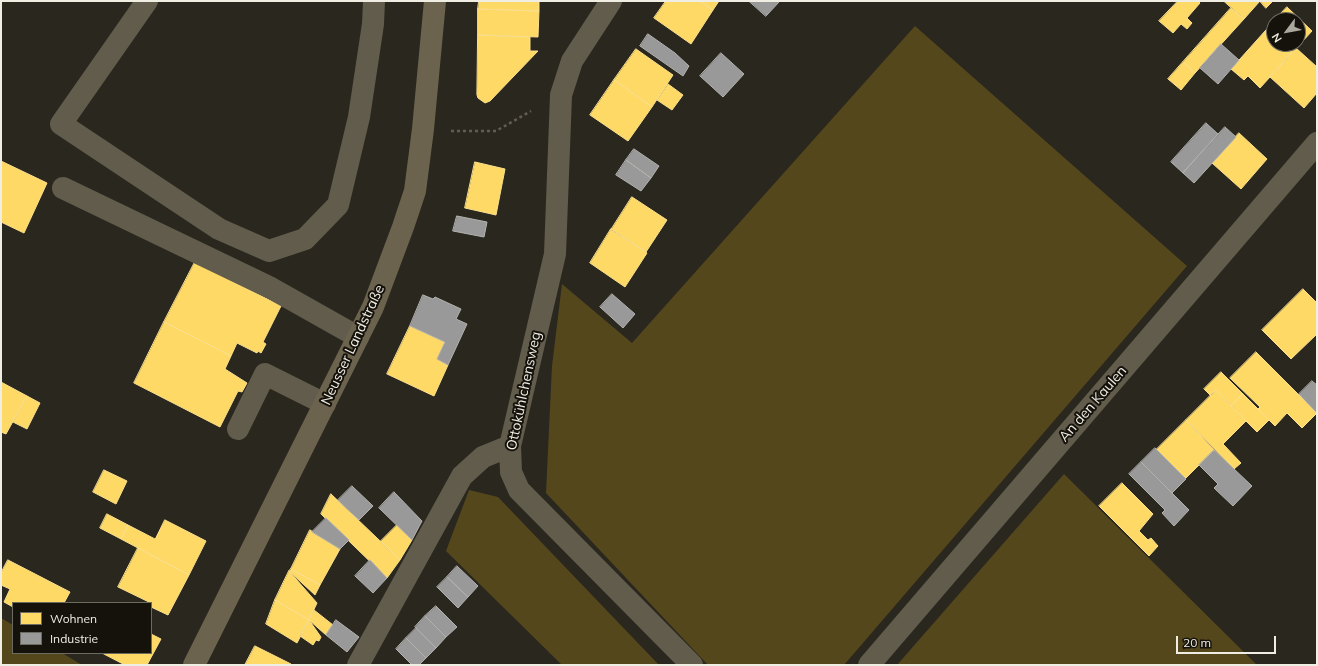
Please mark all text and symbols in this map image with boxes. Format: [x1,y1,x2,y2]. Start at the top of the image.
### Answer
north arrow [1266,12,1306,52]
text: N [1269,31,1285,45]
street label: Neusser Landstraße [318,282,388,408]
street label: Ottokühlchensweg [503,330,545,452]
street label: An den Kaulen [1056,363,1130,445]
legend [12,602,152,654]
text: Wohnen [50,611,97,626]
scale bar [1178,628,1278,654]
text: Industrie [50,631,98,646]
text: 20 m [1183,635,1211,650]

